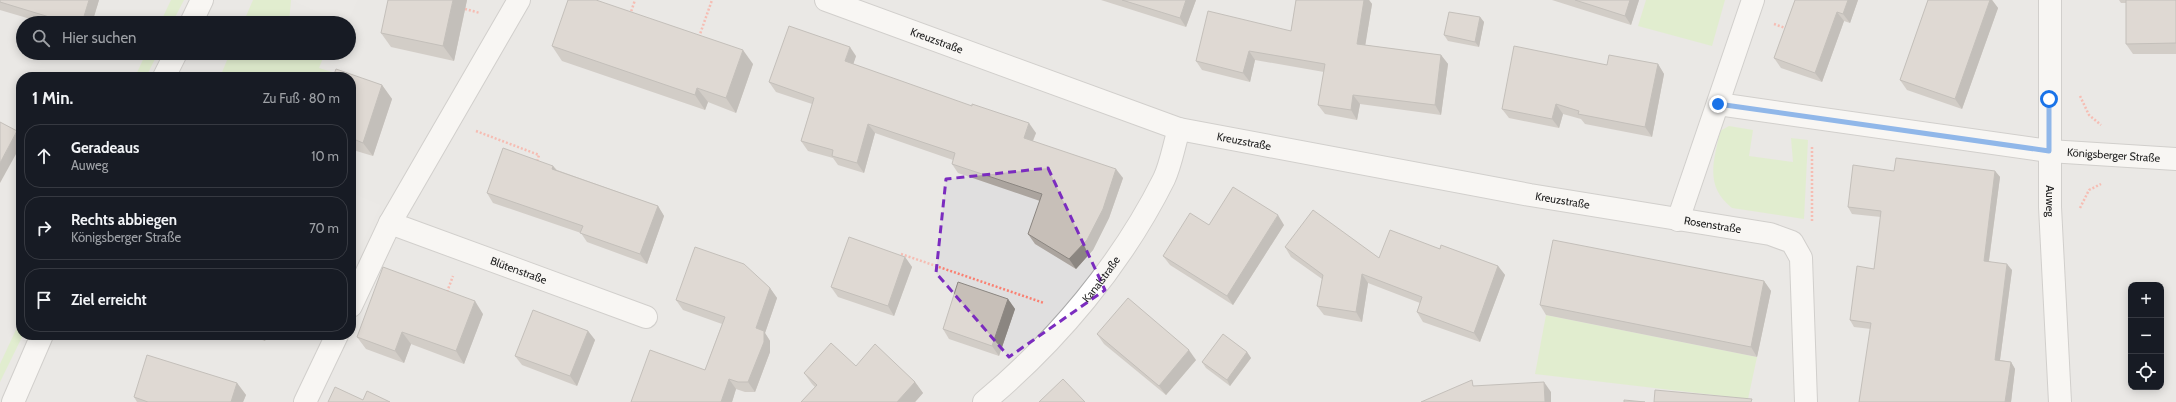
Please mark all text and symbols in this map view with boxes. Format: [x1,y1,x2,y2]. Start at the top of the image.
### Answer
search box [16,16,356,60]
street label: Kreuzstraße [909,24,965,57]
icon: search [30,27,52,49]
text: Hier suchen [62,29,137,47]
text: 1 Min. [32,88,73,108]
text: Zu Fuß · 80 m [263,90,340,106]
route start [2040,90,2058,108]
route end [1709,95,1727,113]
street label: Kreuzstraße [1216,129,1273,153]
text: Geradeaus [71,139,139,157]
icon: ahead [33,145,55,167]
street label: Königsberger Straße [2067,145,2161,165]
text: 10 m [311,148,339,164]
text: Auweg [71,157,108,173]
street label: Auweg [2043,185,2058,218]
street label: Kreuzstraße [1534,189,1591,212]
text: Rechts abbiegen [71,211,177,229]
street label: Rosenstraße [1683,213,1743,236]
icon: right [33,217,55,239]
text: 70 m [309,220,339,236]
text: Königsberger Straße [71,229,181,245]
street label: Blütenstraße [488,253,549,287]
street label: Kanalstraße [1079,253,1123,305]
map controls [2128,282,2164,390]
button: + [2128,282,2164,318]
icon: arrive [33,289,55,311]
text: Ziel erreicht [71,291,147,309]
button: − [2128,318,2164,354]
button: locate [2128,354,2164,390]

